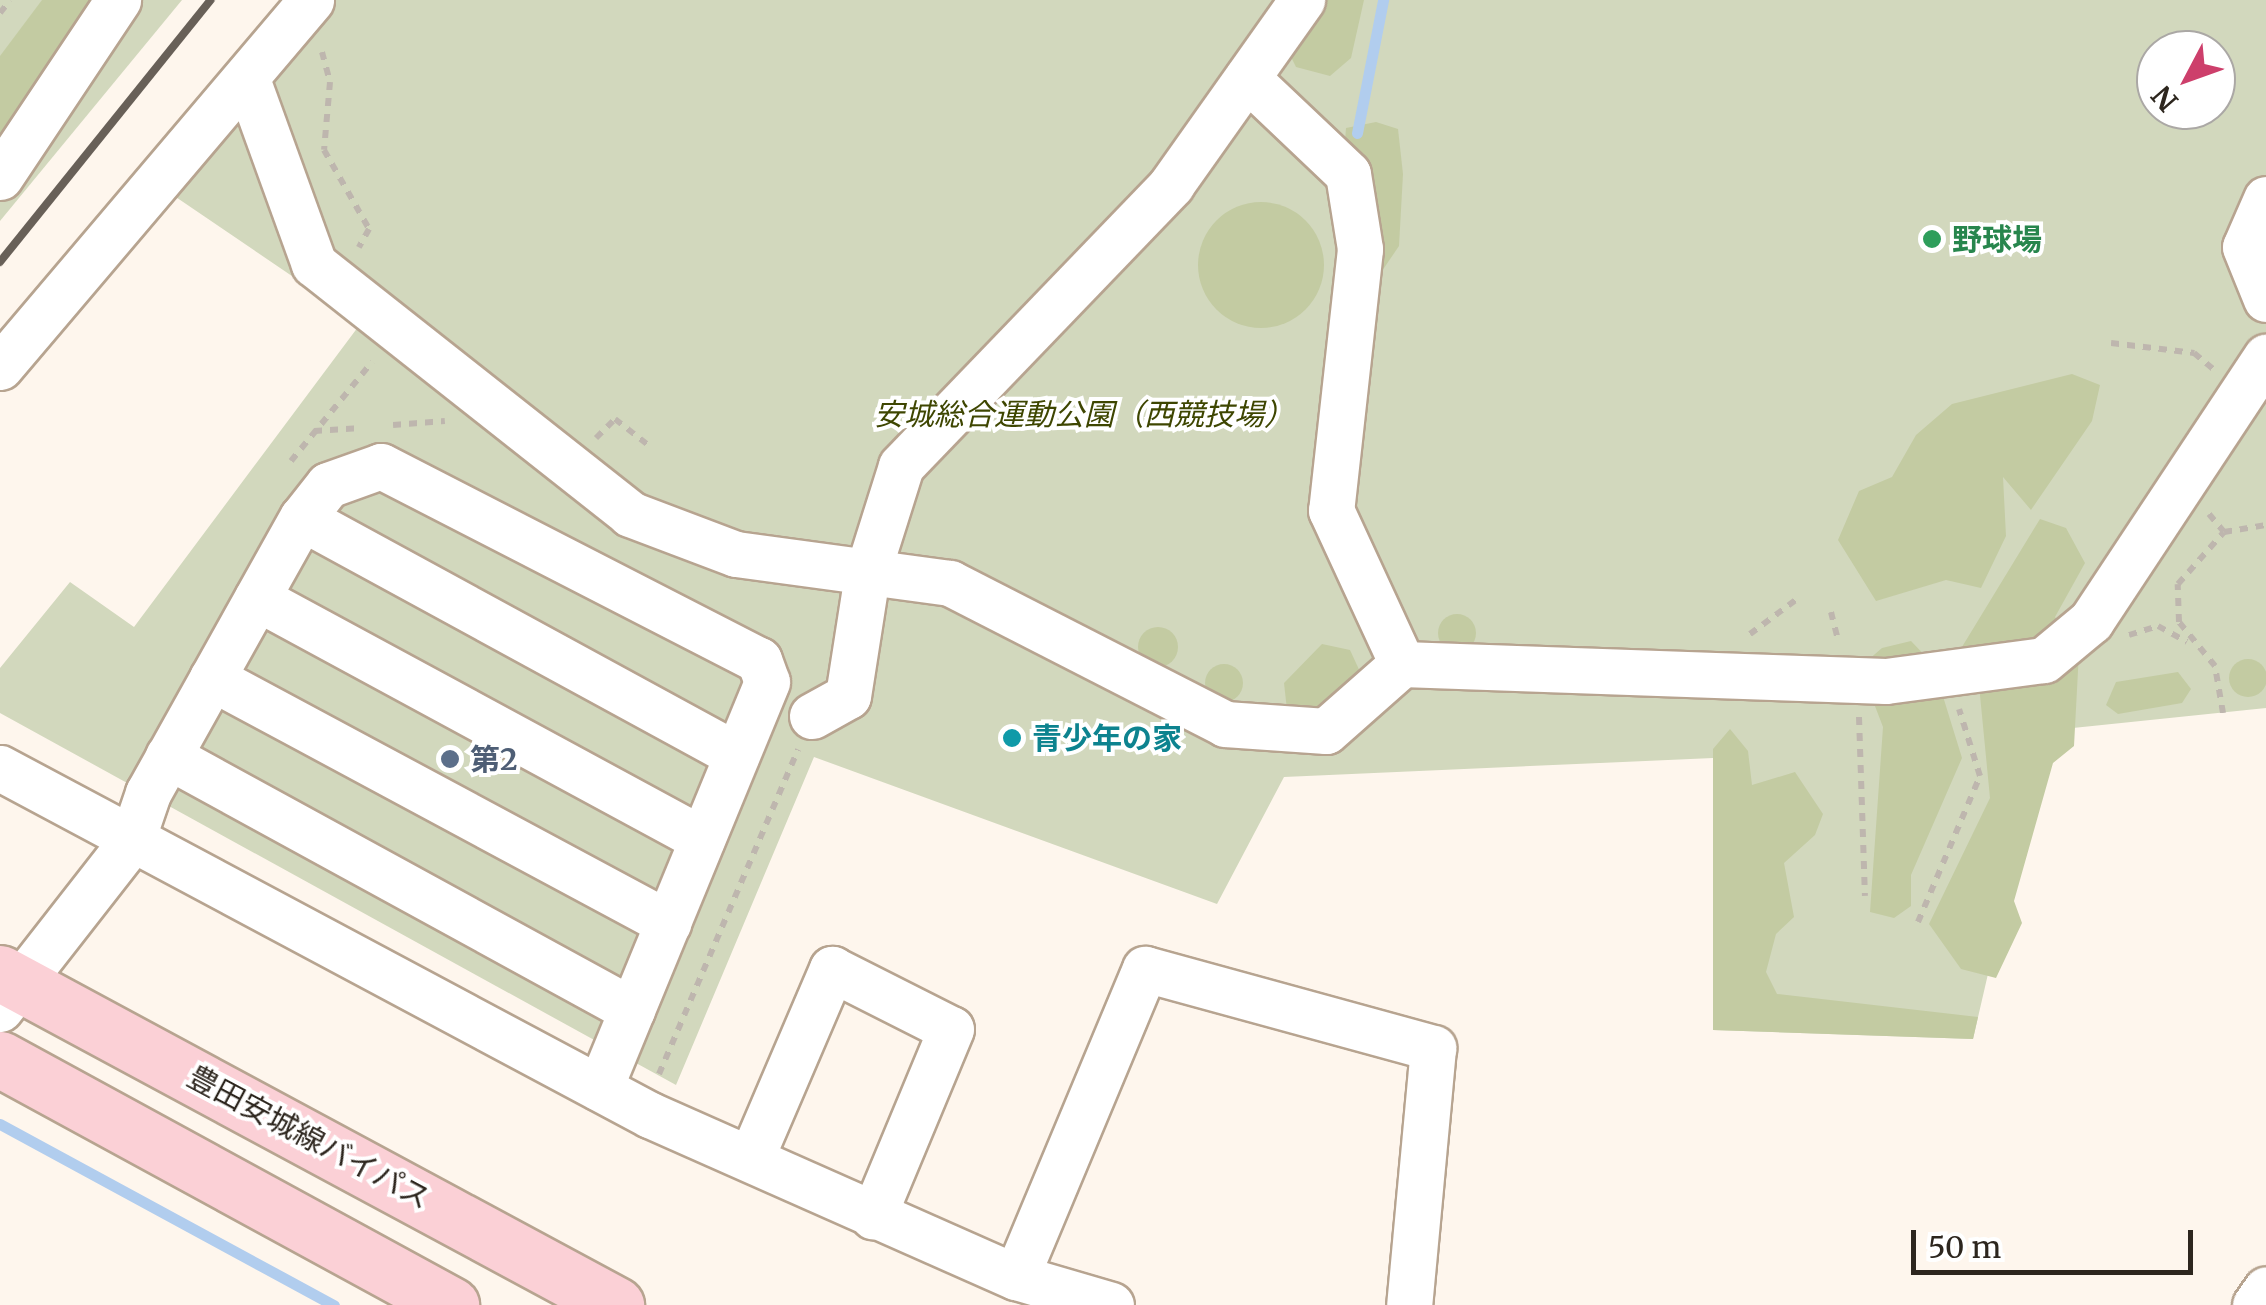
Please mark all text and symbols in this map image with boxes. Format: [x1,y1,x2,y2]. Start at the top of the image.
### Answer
north arrow [2136,30,2236,130]
text: N [2144,78,2186,119]
place label: 野球場 [1952,221,2042,257]
marker: 野球場 [1921,228,1943,250]
park label: 安城総合運動公園（西競技場） [874,396,1294,432]
place label: 青少年の家 [1032,720,1182,756]
marker: 青少年の家 [1001,727,1023,749]
place label: 第2 [470,741,518,777]
marker: 第2 [439,748,461,770]
street label: 豊田安城線バイパス [181,1058,437,1216]
scale bar [1916,1210,2198,1272]
text: 50 m [1928,1228,2001,1266]

